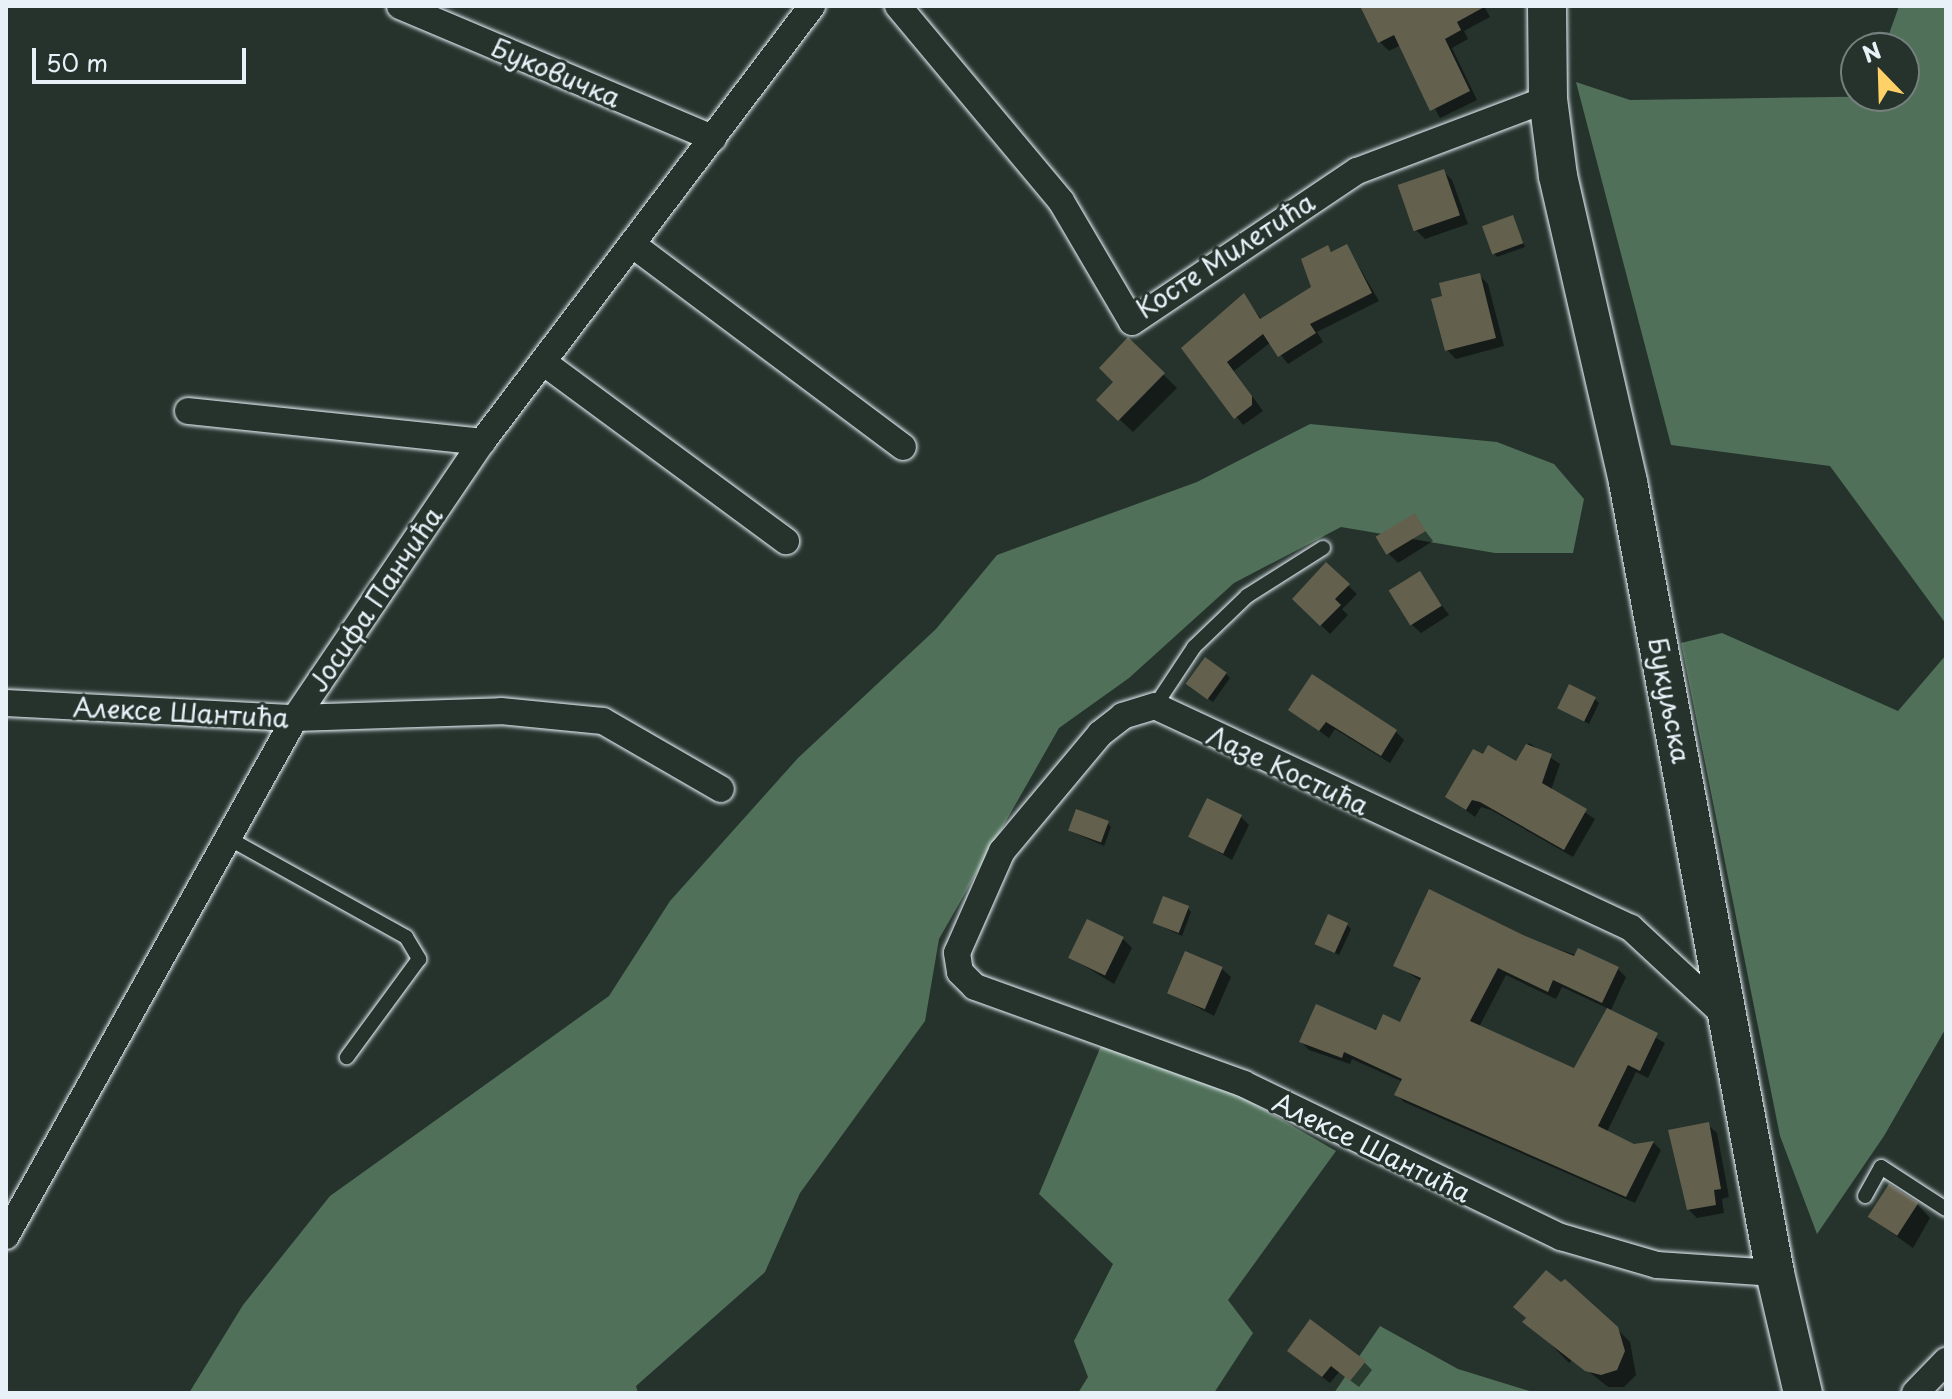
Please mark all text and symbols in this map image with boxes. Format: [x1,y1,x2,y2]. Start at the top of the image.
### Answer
street label: Буковичка [487,31,625,113]
scale bar [36,32,250,82]
north arrow [1840,32,1920,112]
text: N [1857,33,1886,70]
text: 50 m [46,44,108,80]
street label: Косте Милетића [1129,185,1321,325]
street label: Јосифа Панчића [302,501,448,697]
street label: Букуљска [1642,634,1698,766]
street label: Алексе Шантића [72,691,290,733]
street label: Лазе Костића [1202,719,1374,821]
street label: Алексе Шантића [1268,1085,1476,1209]

